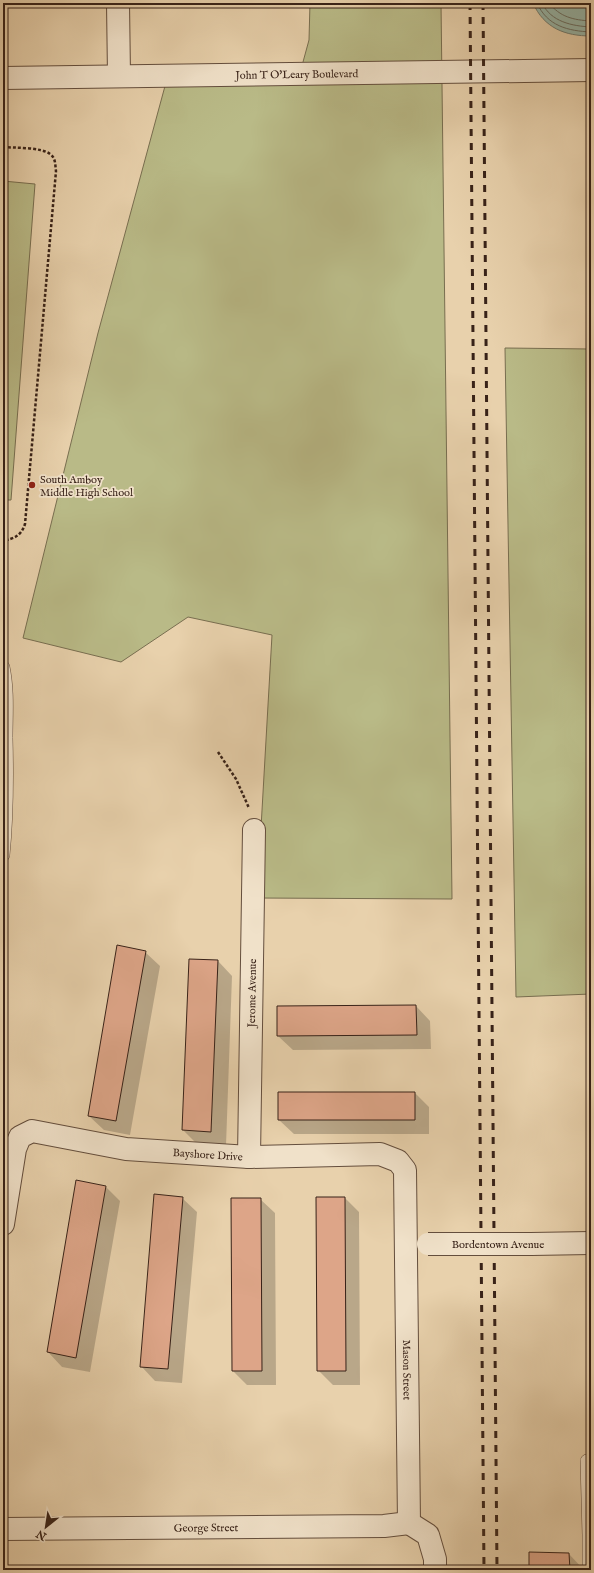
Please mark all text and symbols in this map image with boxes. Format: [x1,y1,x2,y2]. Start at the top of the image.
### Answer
street label: John T O'Leary Boulevard [233,67,359,83]
place label: South Amboy Middle High School [40,473,133,500]
marker: South Amboy Middle High School [27,480,37,490]
street label: Jerome Avenue [245,959,260,1030]
street label: Bayshore Drive [172,1146,243,1165]
street label: Bordentown Avenue [452,1238,544,1252]
street label: Mason Street [399,1340,414,1400]
north arrow [26,1507,66,1547]
street label: George Street [174,1521,239,1536]
text: N [33,1526,50,1544]

